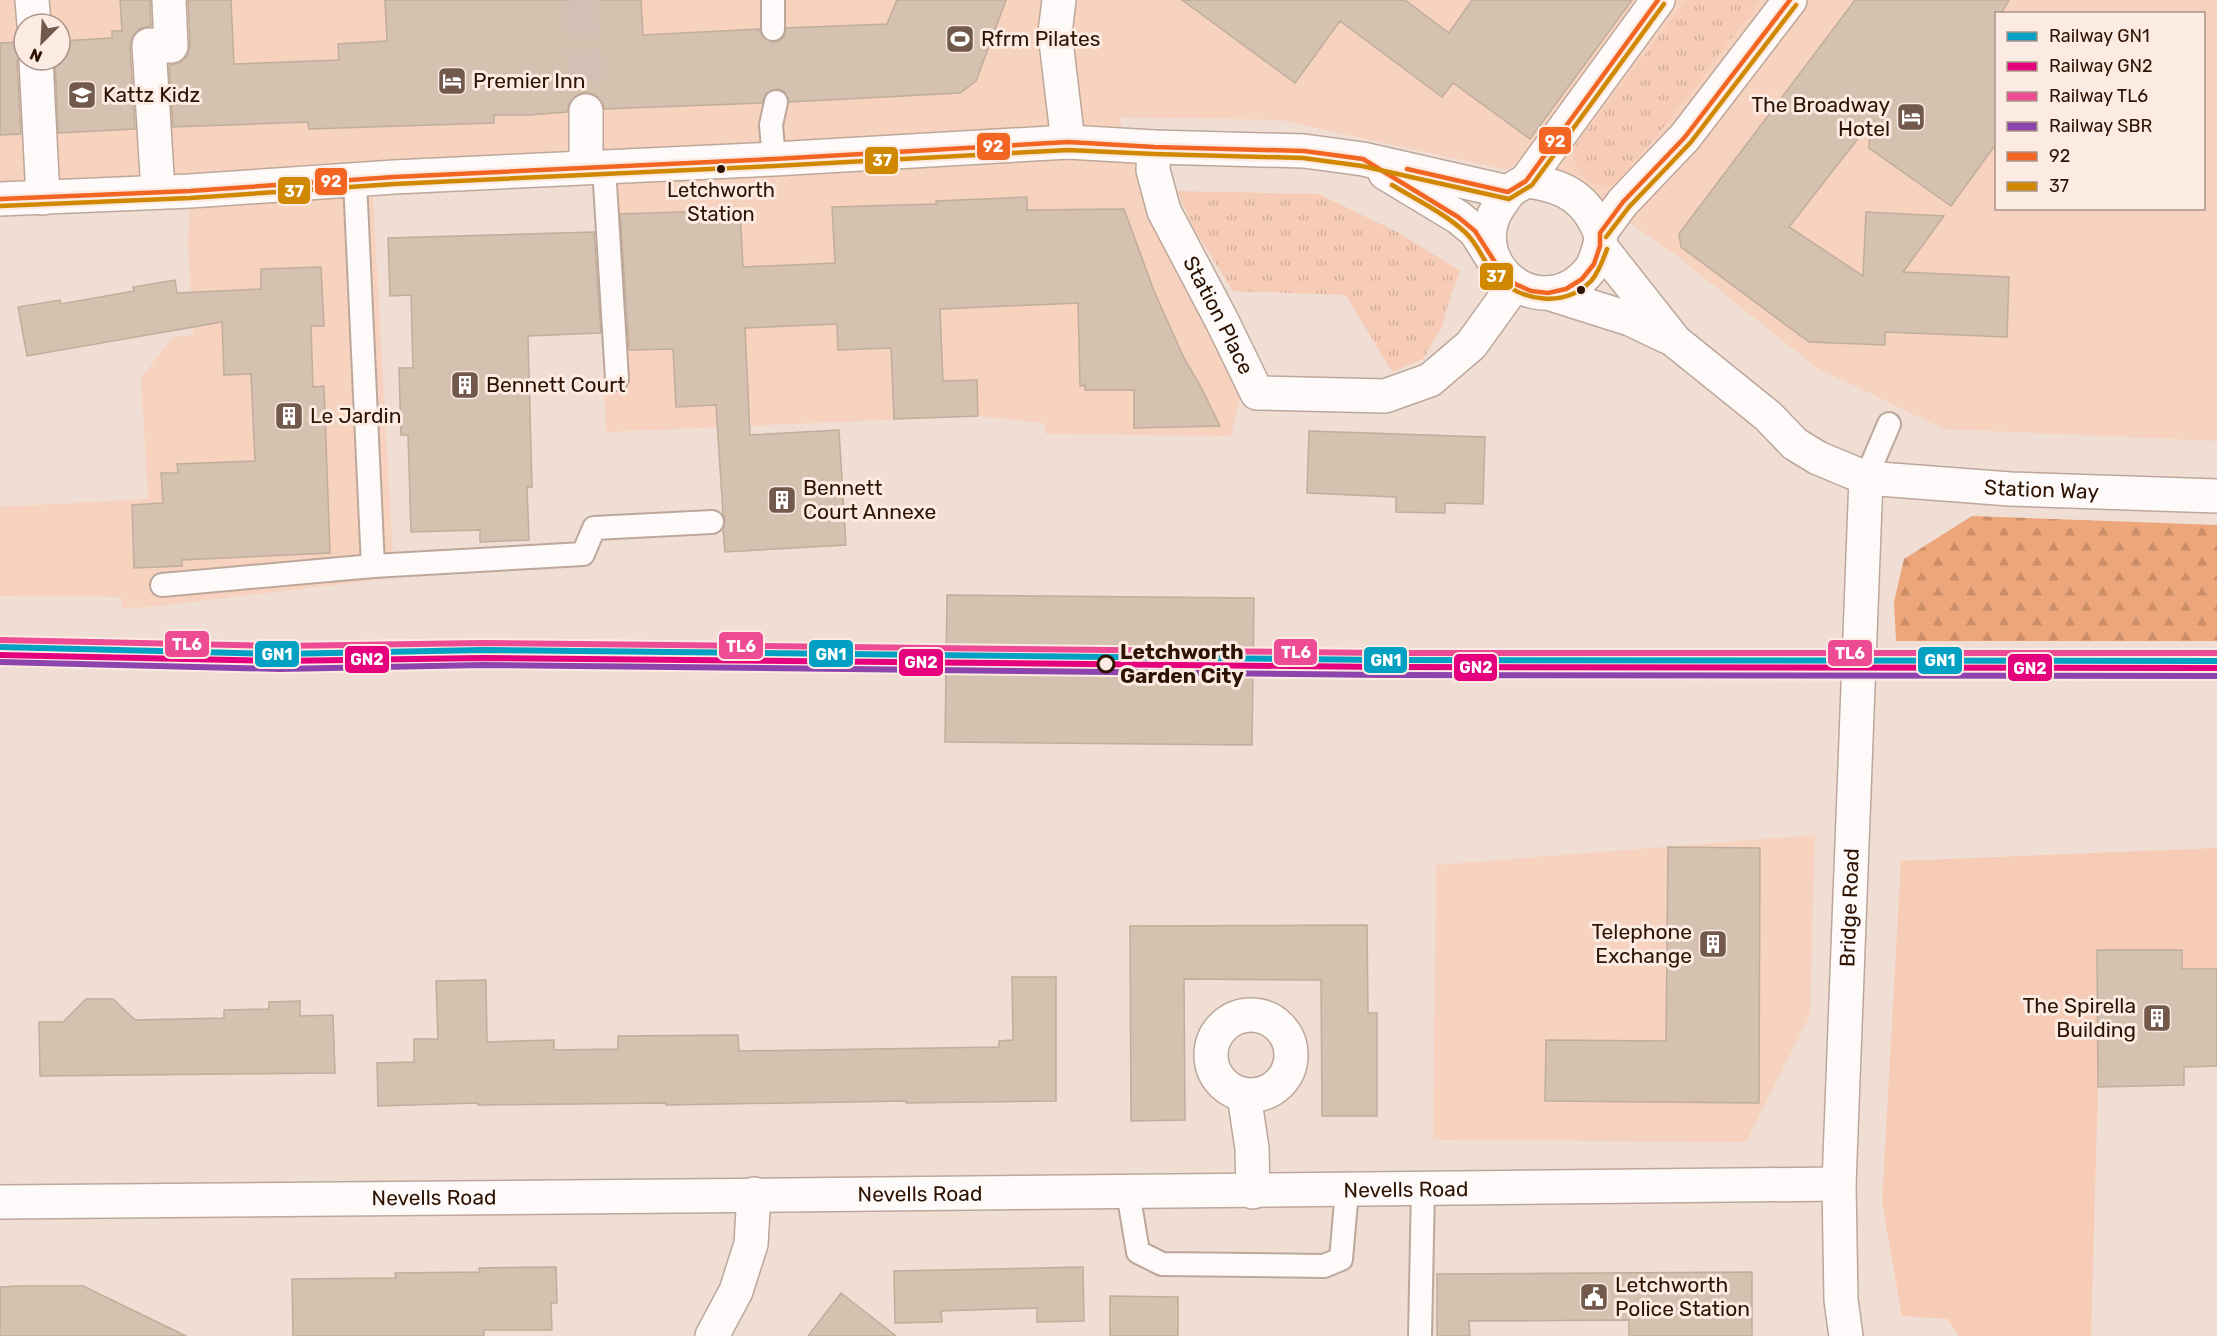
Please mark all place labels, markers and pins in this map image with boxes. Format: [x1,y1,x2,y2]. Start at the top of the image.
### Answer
sports icon: Rfrm Pilates [944,23,976,55]
place label: Rfrm Pilates [981,26,1100,51]
hotel icon: Premier Inn [436,65,468,97]
place label: Premier Inn [473,68,585,93]
school or university icon: Kattz Kidz [66,79,98,111]
place label: Kattz Kidz [103,82,200,107]
place label: The Broadway Hotel [1751,92,1890,141]
hotel icon: The Broadway Hotel [1895,101,1927,133]
marker: Letchworth Station [715,163,727,175]
place label: Letchworth Station [667,178,775,226]
unlabelled marker [1575,284,1587,296]
building icon: Bennett Court [449,369,481,401]
place label: Bennett Court [486,372,625,397]
building icon: Le Jardin [273,400,305,432]
place label: Le Jardin [310,403,401,428]
place label: Bennett Court Annexe [803,475,936,524]
building icon: Bennett Court Annexe [766,484,798,516]
place label: Letchworth Garden City [1120,639,1244,688]
marker: Letchworth Garden City [1097,655,1115,673]
place label: Telephone Exchange [1591,919,1692,968]
building icon: Telephone Exchange [1697,928,1729,960]
place label: The Spirella Building [2023,993,2136,1042]
building icon: The Spirella Building [2141,1002,2173,1034]
place label: Letchworth Police Station [1615,1272,1750,1321]
public building icon: Letchworth Police Station [1578,1281,1610,1313]

